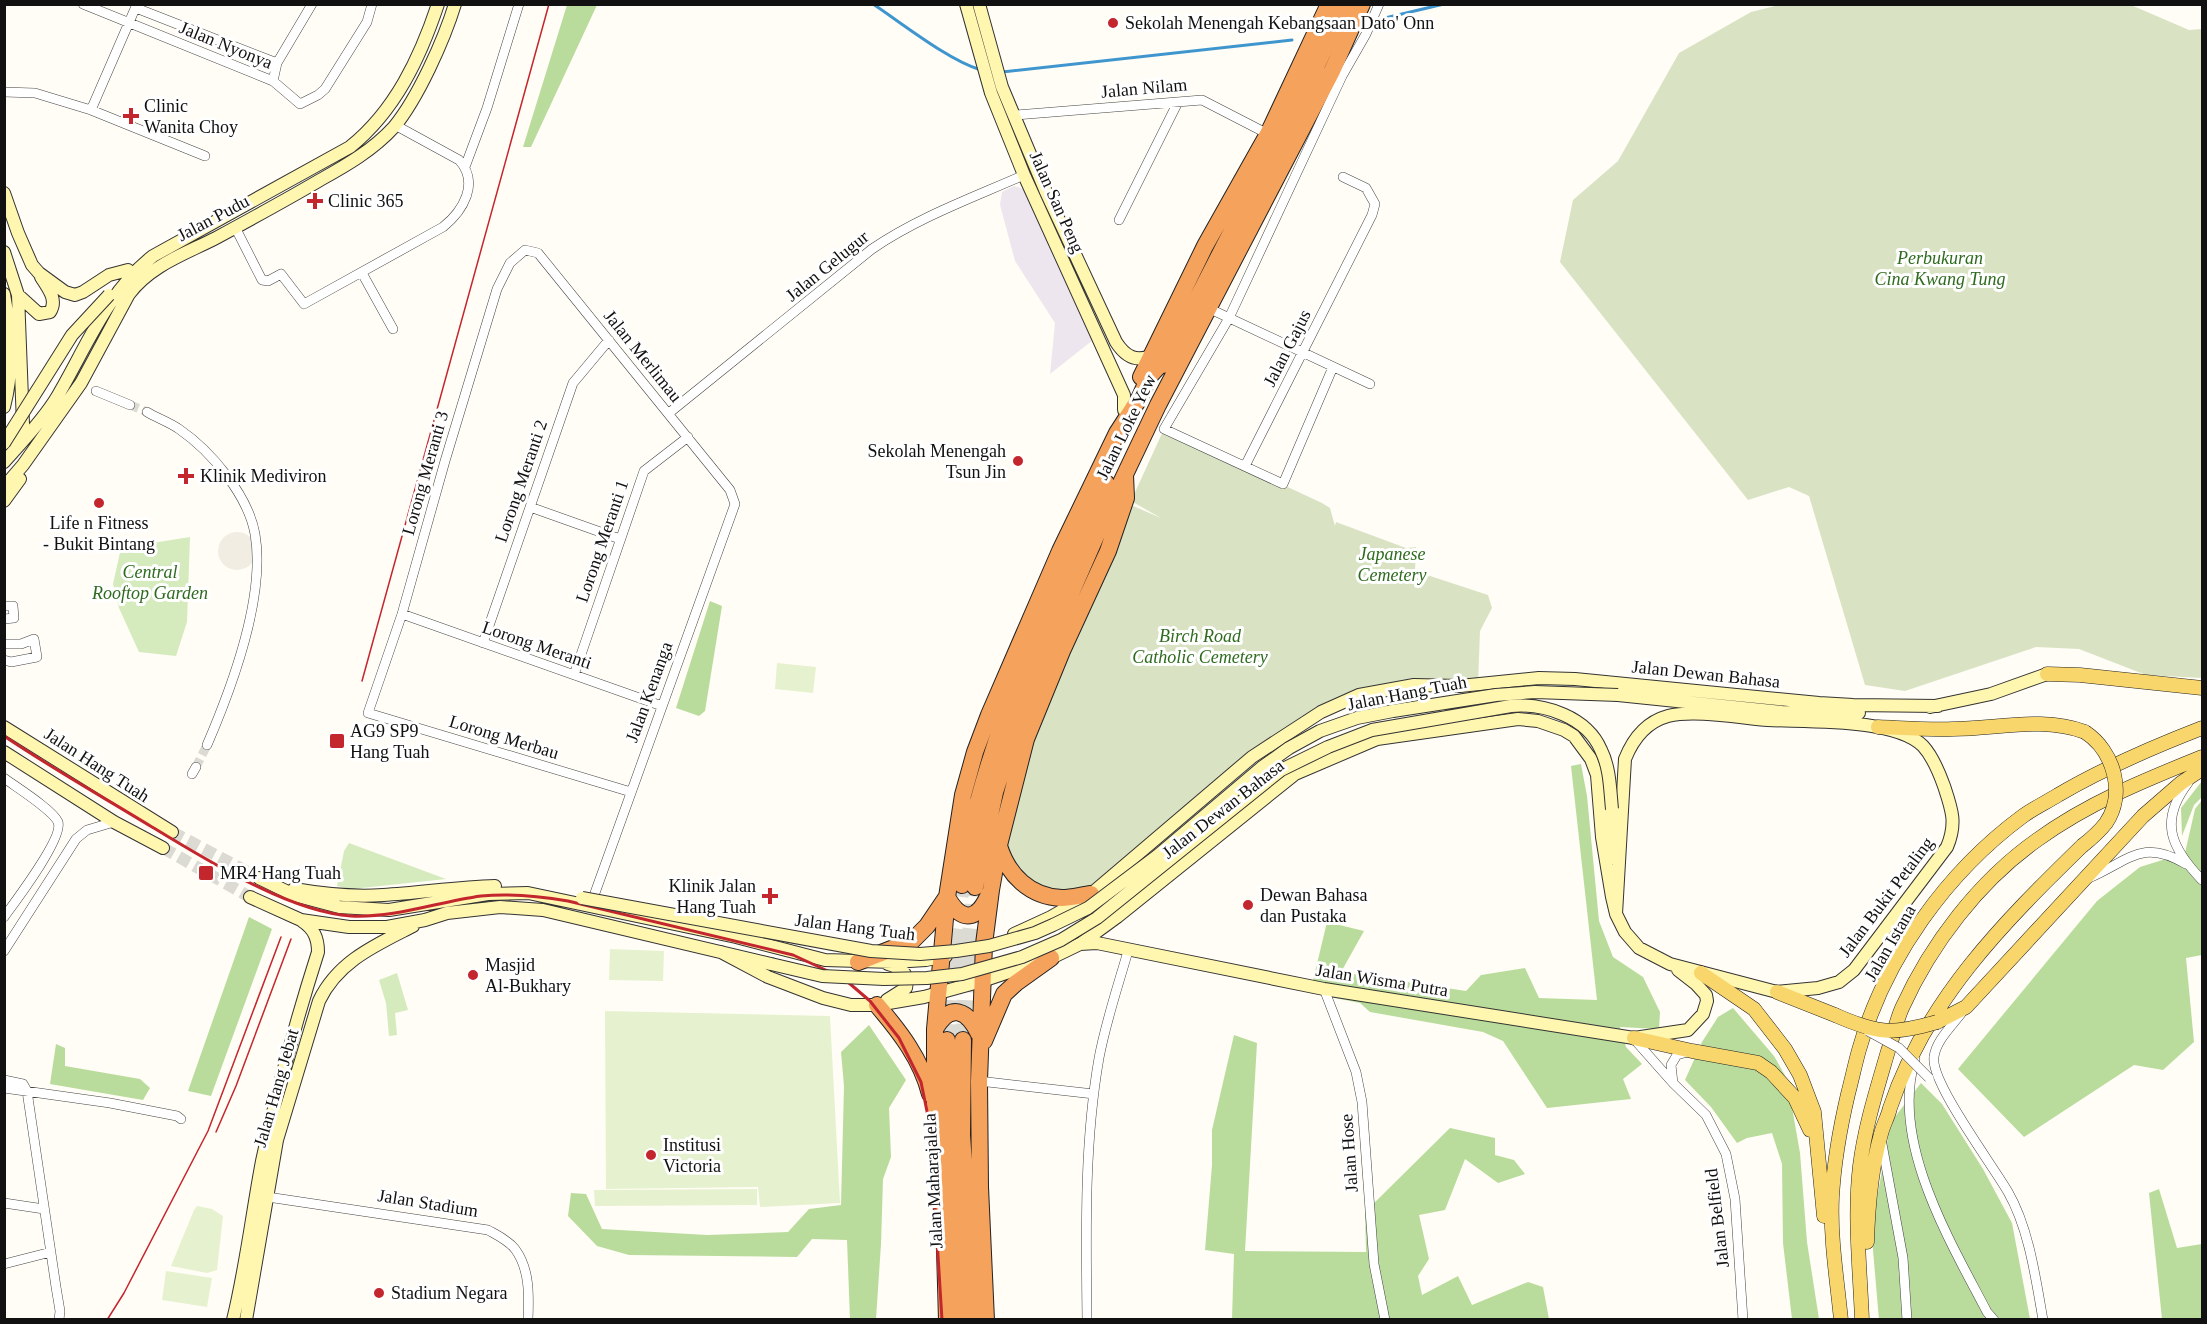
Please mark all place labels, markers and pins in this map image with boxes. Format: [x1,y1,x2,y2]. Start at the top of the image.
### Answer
place label: Sekolah Menengah Kebangsaan Dato' Onn [1125,13,1434,33]
marker: Sekolah Menengah Kebangsaan Dato' Onn [1106,16,1120,30]
place label: Clinic Wanita Choy [144,96,238,137]
marker: Clinic Wanita Choy [122,107,140,125]
place label: Clinic 365 [328,191,404,211]
marker: Clinic 365 [306,192,324,210]
place label: Sekolah Menengah Tsun Jin [868,441,1006,482]
marker: Sekolah Menengah Tsun Jin [1011,454,1025,468]
place label: Klinik Mediviron [200,466,327,486]
marker: Klinik Mediviron [177,467,195,485]
marker: Life n Fitness - Bukit Bintang [92,496,106,510]
place label: Life n Fitness - Bukit Bintang [43,513,155,554]
place label: AG9 SP9 Hang Tuah [350,721,430,762]
marker: AG9 SP9 Hang Tuah [328,732,346,750]
place label: MR4 Hang Tuah [220,863,341,883]
marker: MR4 Hang Tuah [197,864,215,882]
place label: Klinik Jalan Hang Tuah [669,876,756,917]
place label: Dewan Bahasa dan Pustaka [1260,885,1367,926]
marker: Klinik Jalan Hang Tuah [761,887,779,905]
marker: Dewan Bahasa dan Pustaka [1241,898,1255,912]
place label: Masjid Al-Bukhary [485,955,571,996]
marker: Masjid Al-Bukhary [466,968,480,982]
place label: Institusi Victoria [663,1135,721,1176]
marker: Institusi Victoria [644,1148,658,1162]
place label: Stadium Negara [391,1283,507,1303]
marker: Stadium Negara [372,1286,386,1300]

